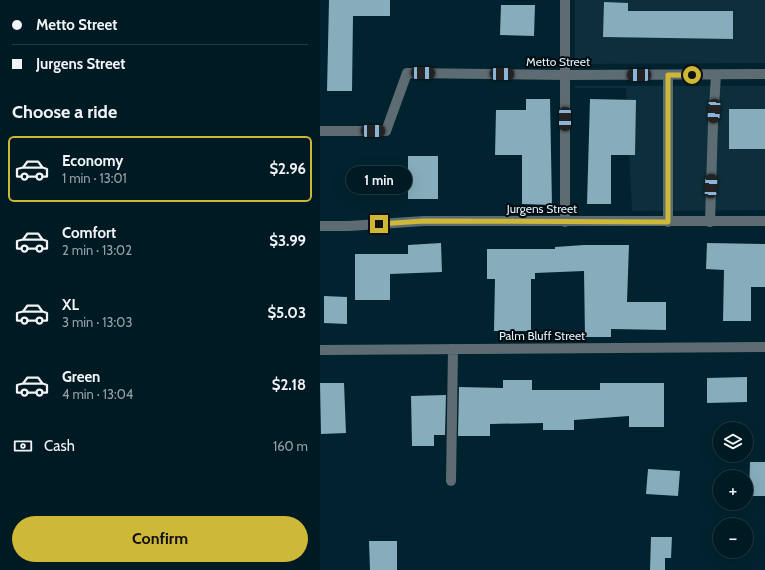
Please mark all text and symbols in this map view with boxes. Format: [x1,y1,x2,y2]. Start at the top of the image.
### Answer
text: Metto Street [36,16,117,34]
street label: Metto Street [526,54,590,69]
text: Jurgens Street [36,55,126,73]
route start [683,66,701,84]
car [411,67,435,79]
car [490,68,514,80]
car [627,69,651,81]
car [707,99,721,123]
text: Choose a ride [12,101,117,123]
car [559,107,571,131]
car [361,125,385,137]
icon: car [14,151,50,187]
text: Economy [62,152,123,170]
text: $2.96 [269,160,306,178]
callout: 1 min [346,166,412,194]
text: 1 min · 13:01 [62,170,127,186]
text: 1 min [364,172,394,188]
car [704,174,718,198]
street label: Jurgens Street [506,201,577,216]
route end [370,215,388,233]
icon: car [14,223,50,259]
text: Comfort [62,224,116,242]
text: $3.99 [269,232,306,250]
text: 2 min · 13:02 [62,242,132,258]
icon: car [14,295,50,331]
text: XL [62,296,79,314]
text: $5.03 [267,304,306,322]
text: 3 min · 13:03 [62,314,132,330]
street label: Palm Bluff Street [499,328,585,343]
icon: car [14,367,50,403]
text: Green [62,368,100,386]
text: $2.18 [272,376,306,394]
text: 4 min · 13:04 [62,386,133,402]
map controls [713,422,753,558]
button: layers [713,422,753,462]
icon: cash [12,435,34,457]
text: Cash [44,437,75,455]
text: 160 m [273,438,308,454]
button: + [713,470,753,510]
button: Confirm [12,516,308,562]
button: − [713,518,753,558]

